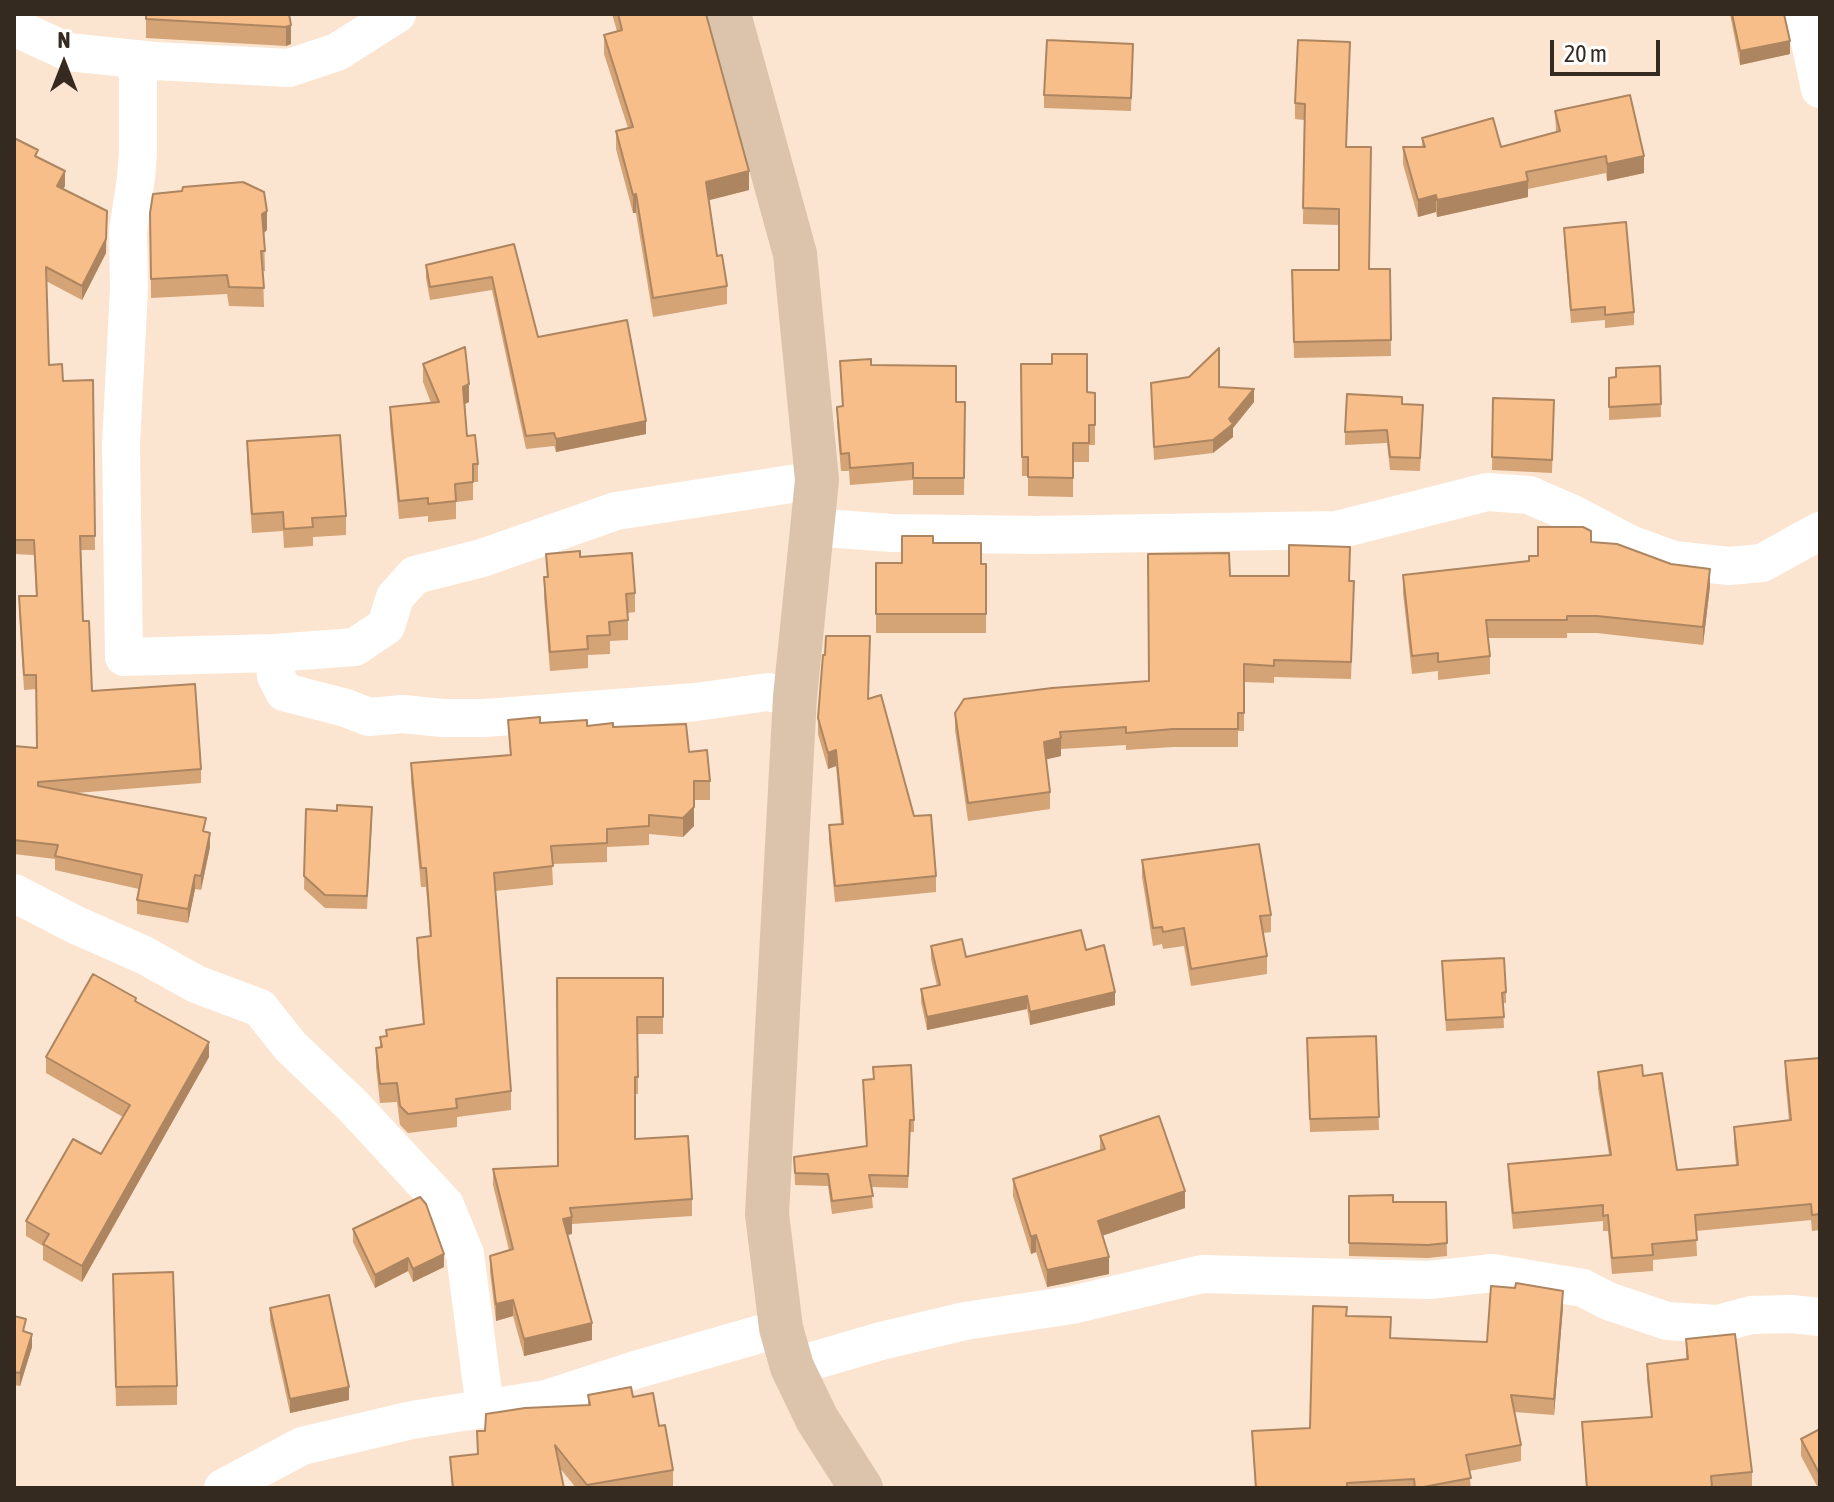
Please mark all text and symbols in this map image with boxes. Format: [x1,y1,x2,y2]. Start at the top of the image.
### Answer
north arrow [24,24,104,104]
scale bar [1554,24,1664,74]
text: N [58,27,70,53]
text: 20 m [1564,40,1607,67]

